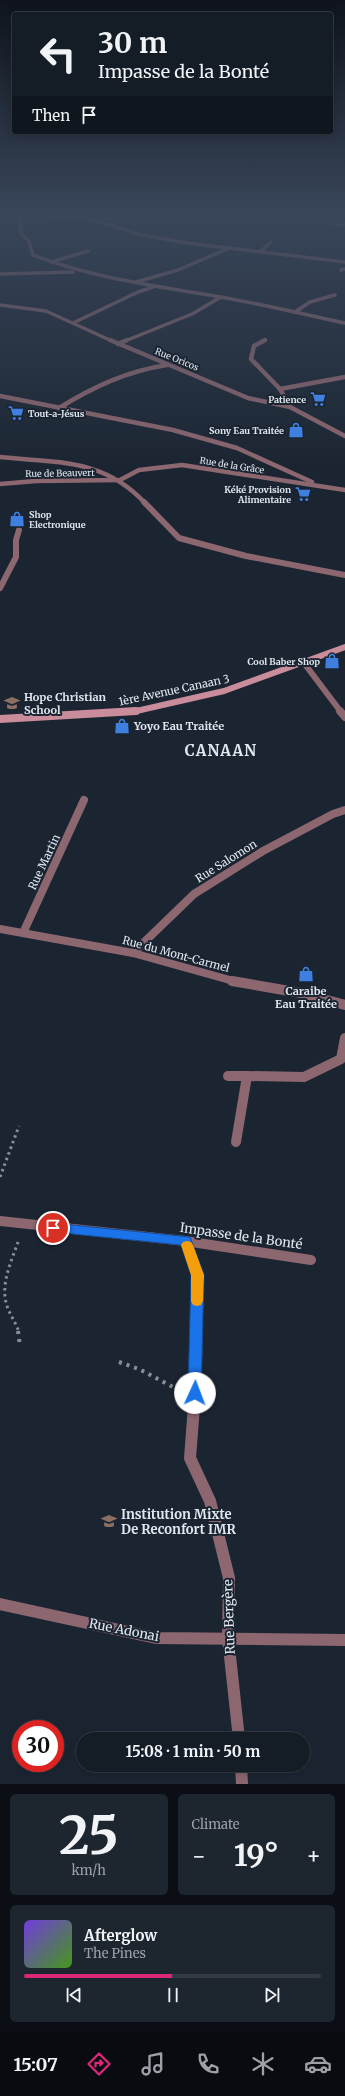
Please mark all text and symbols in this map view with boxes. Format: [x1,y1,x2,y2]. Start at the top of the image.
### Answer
text: 30 m [98,25,167,61]
icon: left [32,28,84,80]
text: Impasse de la Bonté [98,60,269,83]
icon: arrive [78,104,100,126]
text: Then [32,106,70,125]
street label: Rue Oricos [154,345,201,373]
supermarket icon: Patience [309,390,327,408]
place label: Patience [268,394,306,405]
supermarket icon: Tout-a-Jésus [7,404,25,422]
place label: Tout-a-Jésus [28,408,85,419]
shop icon: Sony Eau Traitée [287,421,305,439]
place label: Sony Eau Traitée [209,425,284,436]
street label: Rue de la Grâce [199,454,265,476]
street label: Rue de Beauvert [25,467,95,479]
place label: Kéké Provision Alimentaire [224,484,291,505]
supermarket icon: Kéké Provision Alimentaire [294,485,312,503]
place label: Shop Electronique [29,509,86,530]
shop icon: Shop Electronique [8,510,26,528]
shop icon: Cool Baber Shop [323,652,341,670]
place label: Cool Baber Shop [248,656,320,667]
street label: 1ère Avenue Canaan 3 [117,671,231,709]
place label: Hope Christian School [24,690,107,717]
school or university icon: Hope Christian School [3,694,21,712]
shop icon: Yoyo Eau Traitée [113,717,131,735]
place label: Yoyo Eau Traitée [133,719,224,733]
district label: CANAAN [185,741,257,760]
street label: Rue Martin [25,831,63,892]
street label: Rue Salomon [193,836,260,885]
street label: Rue du Mont-Carmel [121,933,232,975]
shop icon: Caraibe Eau Traitée [297,965,315,983]
place label: Caraibe Eau Traitée [275,984,337,1011]
pin [36,1211,70,1245]
icon: arrive [42,1217,64,1239]
street label: Impasse de la Bonté [179,1219,304,1253]
position arrow [174,1372,216,1414]
place label: Institution Mixte De Reconfort IMR [121,1506,236,1538]
school or university icon: Institution Mixte De Reconfort IMR [100,1512,118,1530]
street label: Rue Bergère [219,1579,239,1655]
street label: Rue Adonai [87,1615,161,1645]
speed limit sign: 30 [12,1720,64,1772]
text: 15:08 · 1 min · 50 m [126,1742,260,1761]
text: 25 [59,1803,119,1868]
text: Climate [192,1816,240,1833]
text: 19° [234,1836,279,1874]
text: − [192,1842,206,1870]
text: + [306,1842,321,1870]
text: km/h [72,1862,106,1879]
text: Afterglow [84,1926,157,1945]
text: The Pines [84,1945,146,1962]
icon: previous [63,1984,85,2006]
icon: pause [162,1984,184,2006]
icon: next [261,1984,283,2006]
icon: directions [85,2050,113,2078]
icon: music [139,2050,167,2078]
icon: phone [194,2050,222,2078]
icon: climate [249,2050,277,2078]
icon: car [304,2050,332,2078]
text: 15:07 [13,2053,58,2076]

